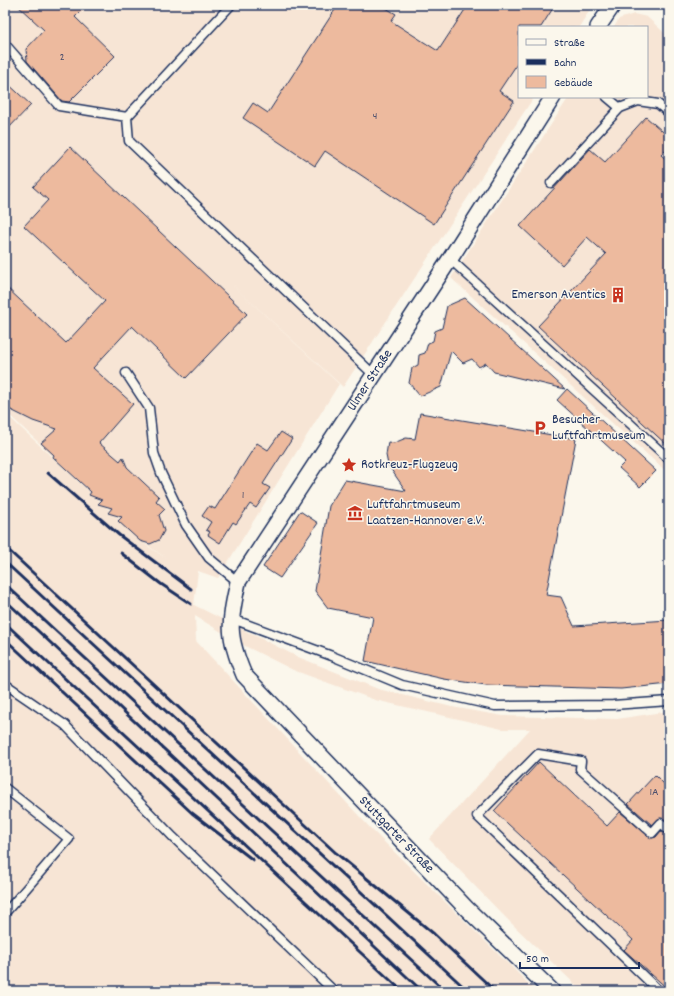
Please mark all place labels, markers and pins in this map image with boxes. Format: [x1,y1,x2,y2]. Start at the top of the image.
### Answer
place label: Emerson Aventics [512,285,606,305]
building icon: Emerson Aventics [609,286,627,304]
place label: Besucher Luftfahrtmuseum [552,410,645,446]
parking icon: Besucher Luftfahrtmuseum [531,419,549,437]
place label: Rotkreuz-Flugzeug [361,455,458,475]
place icon: Rotkreuz-Flugzeug [340,456,358,474]
place label: Luftfahrtmuseum Laatzen-Hannover e.V. [367,495,485,531]
museum icon: Luftfahrtmuseum Laatzen-Hannover e.V. [346,504,364,522]

